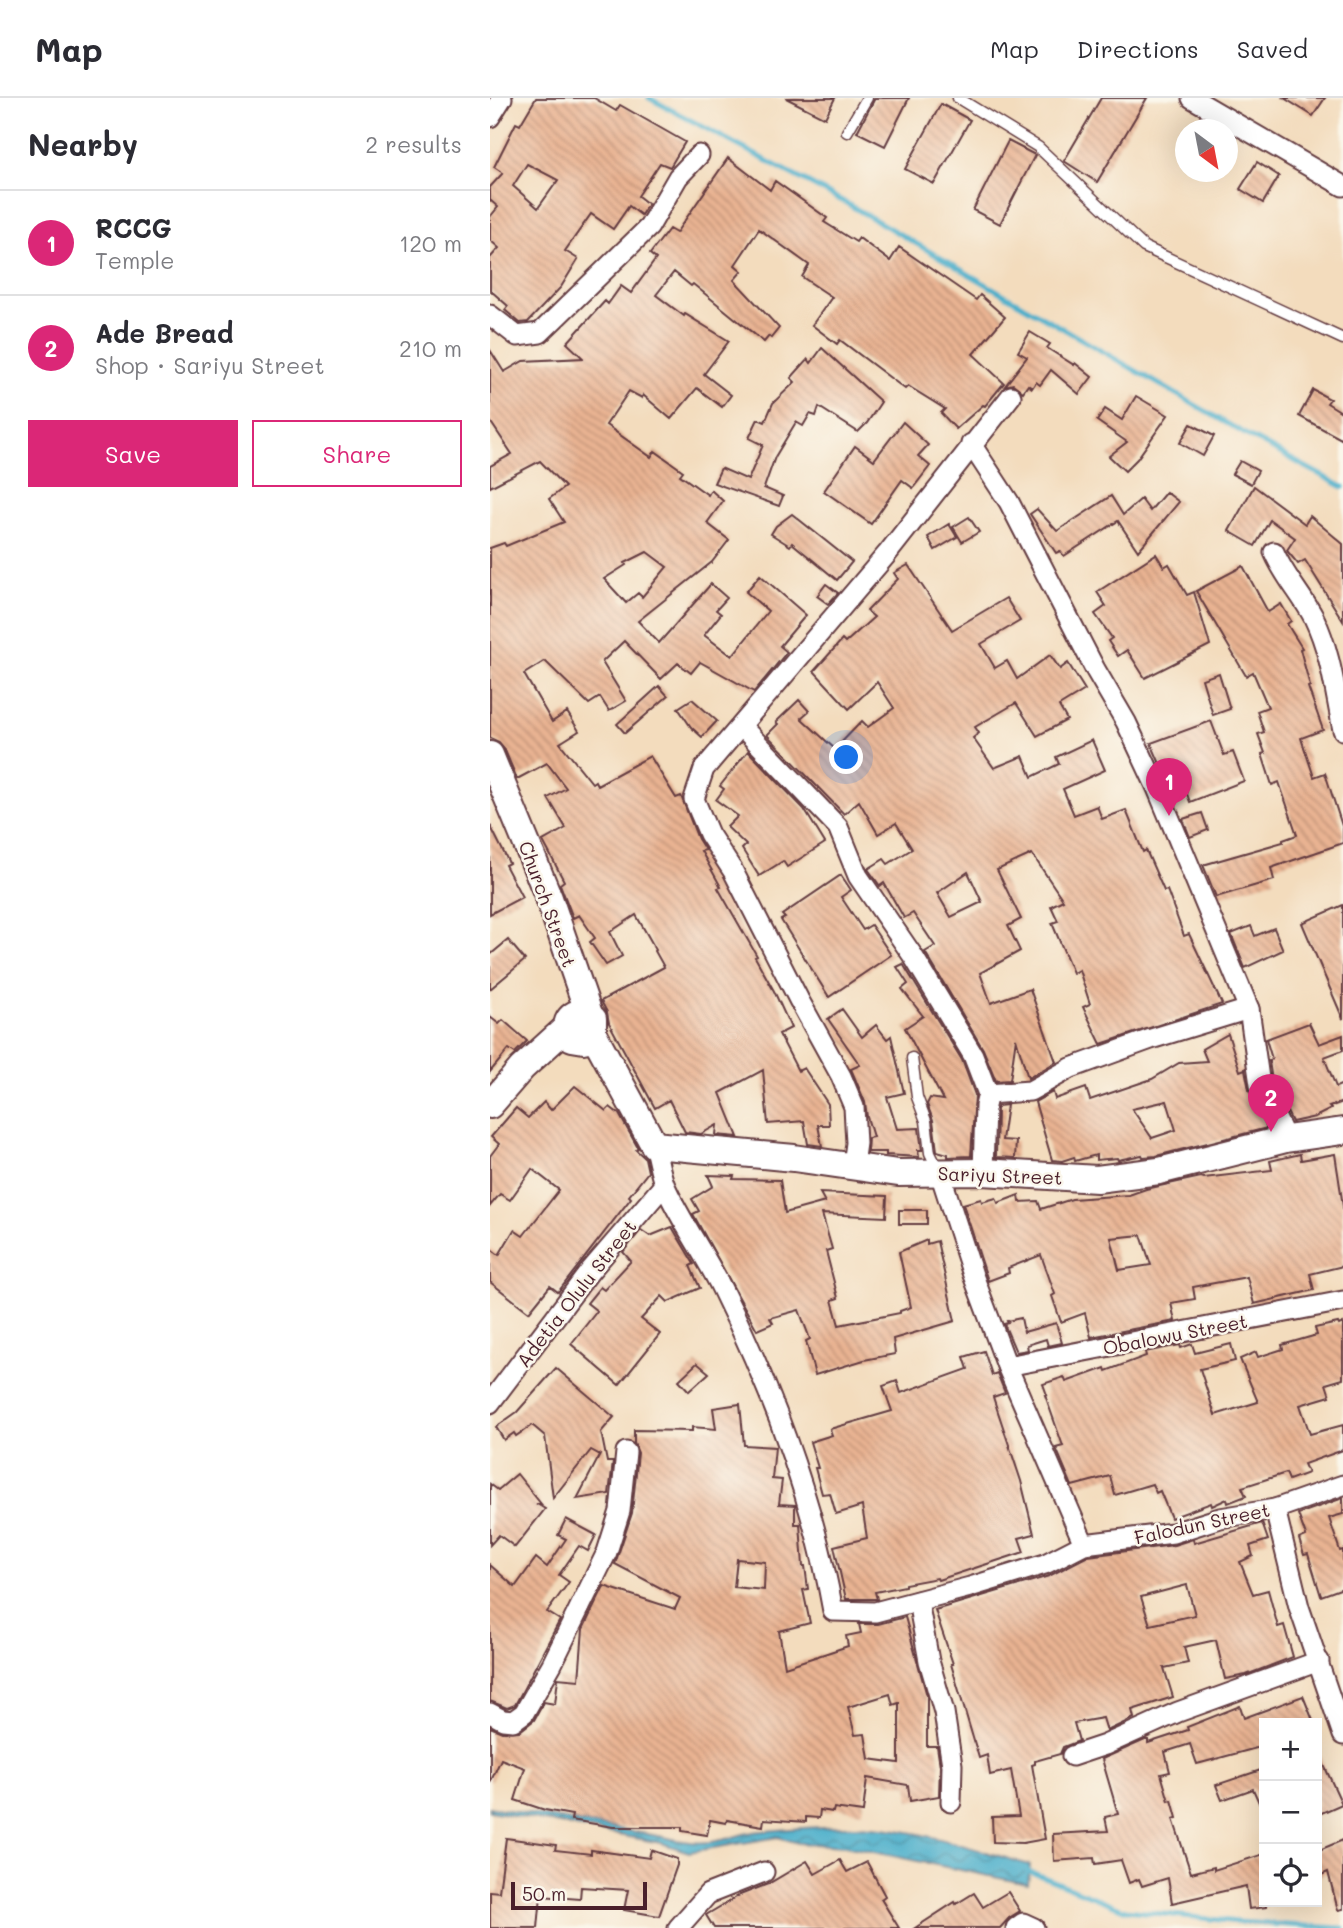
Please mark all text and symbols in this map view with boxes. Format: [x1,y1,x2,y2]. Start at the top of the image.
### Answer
text: Map [35,27,103,70]
text: Map [990,33,1039,64]
text: Directions [1077,33,1199,64]
text: Saved [1237,33,1308,64]
north arrow [1175,119,1238,182]
text: Nearby [28,124,138,164]
text: 2 results [365,129,462,159]
text: RCCG [95,211,172,245]
text: 1 [46,228,56,258]
text: 120 m [399,228,462,258]
text: Temple [95,245,175,275]
text: Ade Bread [95,316,233,350]
text: 2 [45,333,57,363]
text: 210 m [399,333,462,363]
text: Shop · Sariyu Street [95,350,325,380]
button: Save [28,420,238,487]
button: Share [252,420,462,487]
your location [829,740,863,774]
pin: 1 [1146,758,1192,816]
street label: Church Street [514,837,582,971]
pin: 2 [1248,1074,1294,1132]
street label: Sariyu Street [937,1160,1063,1190]
street label: Adetia Olulu Street [510,1214,642,1372]
street label: Obalowu Street [1101,1308,1249,1360]
street label: Falodun Street [1132,1496,1272,1550]
map controls [1259,1718,1322,1907]
button: + [1259,1718,1322,1781]
button: − [1259,1781,1322,1844]
button: locate [1259,1844,1322,1907]
scale bar [511,1879,648,1911]
text: 50 m [522,1881,566,1906]

